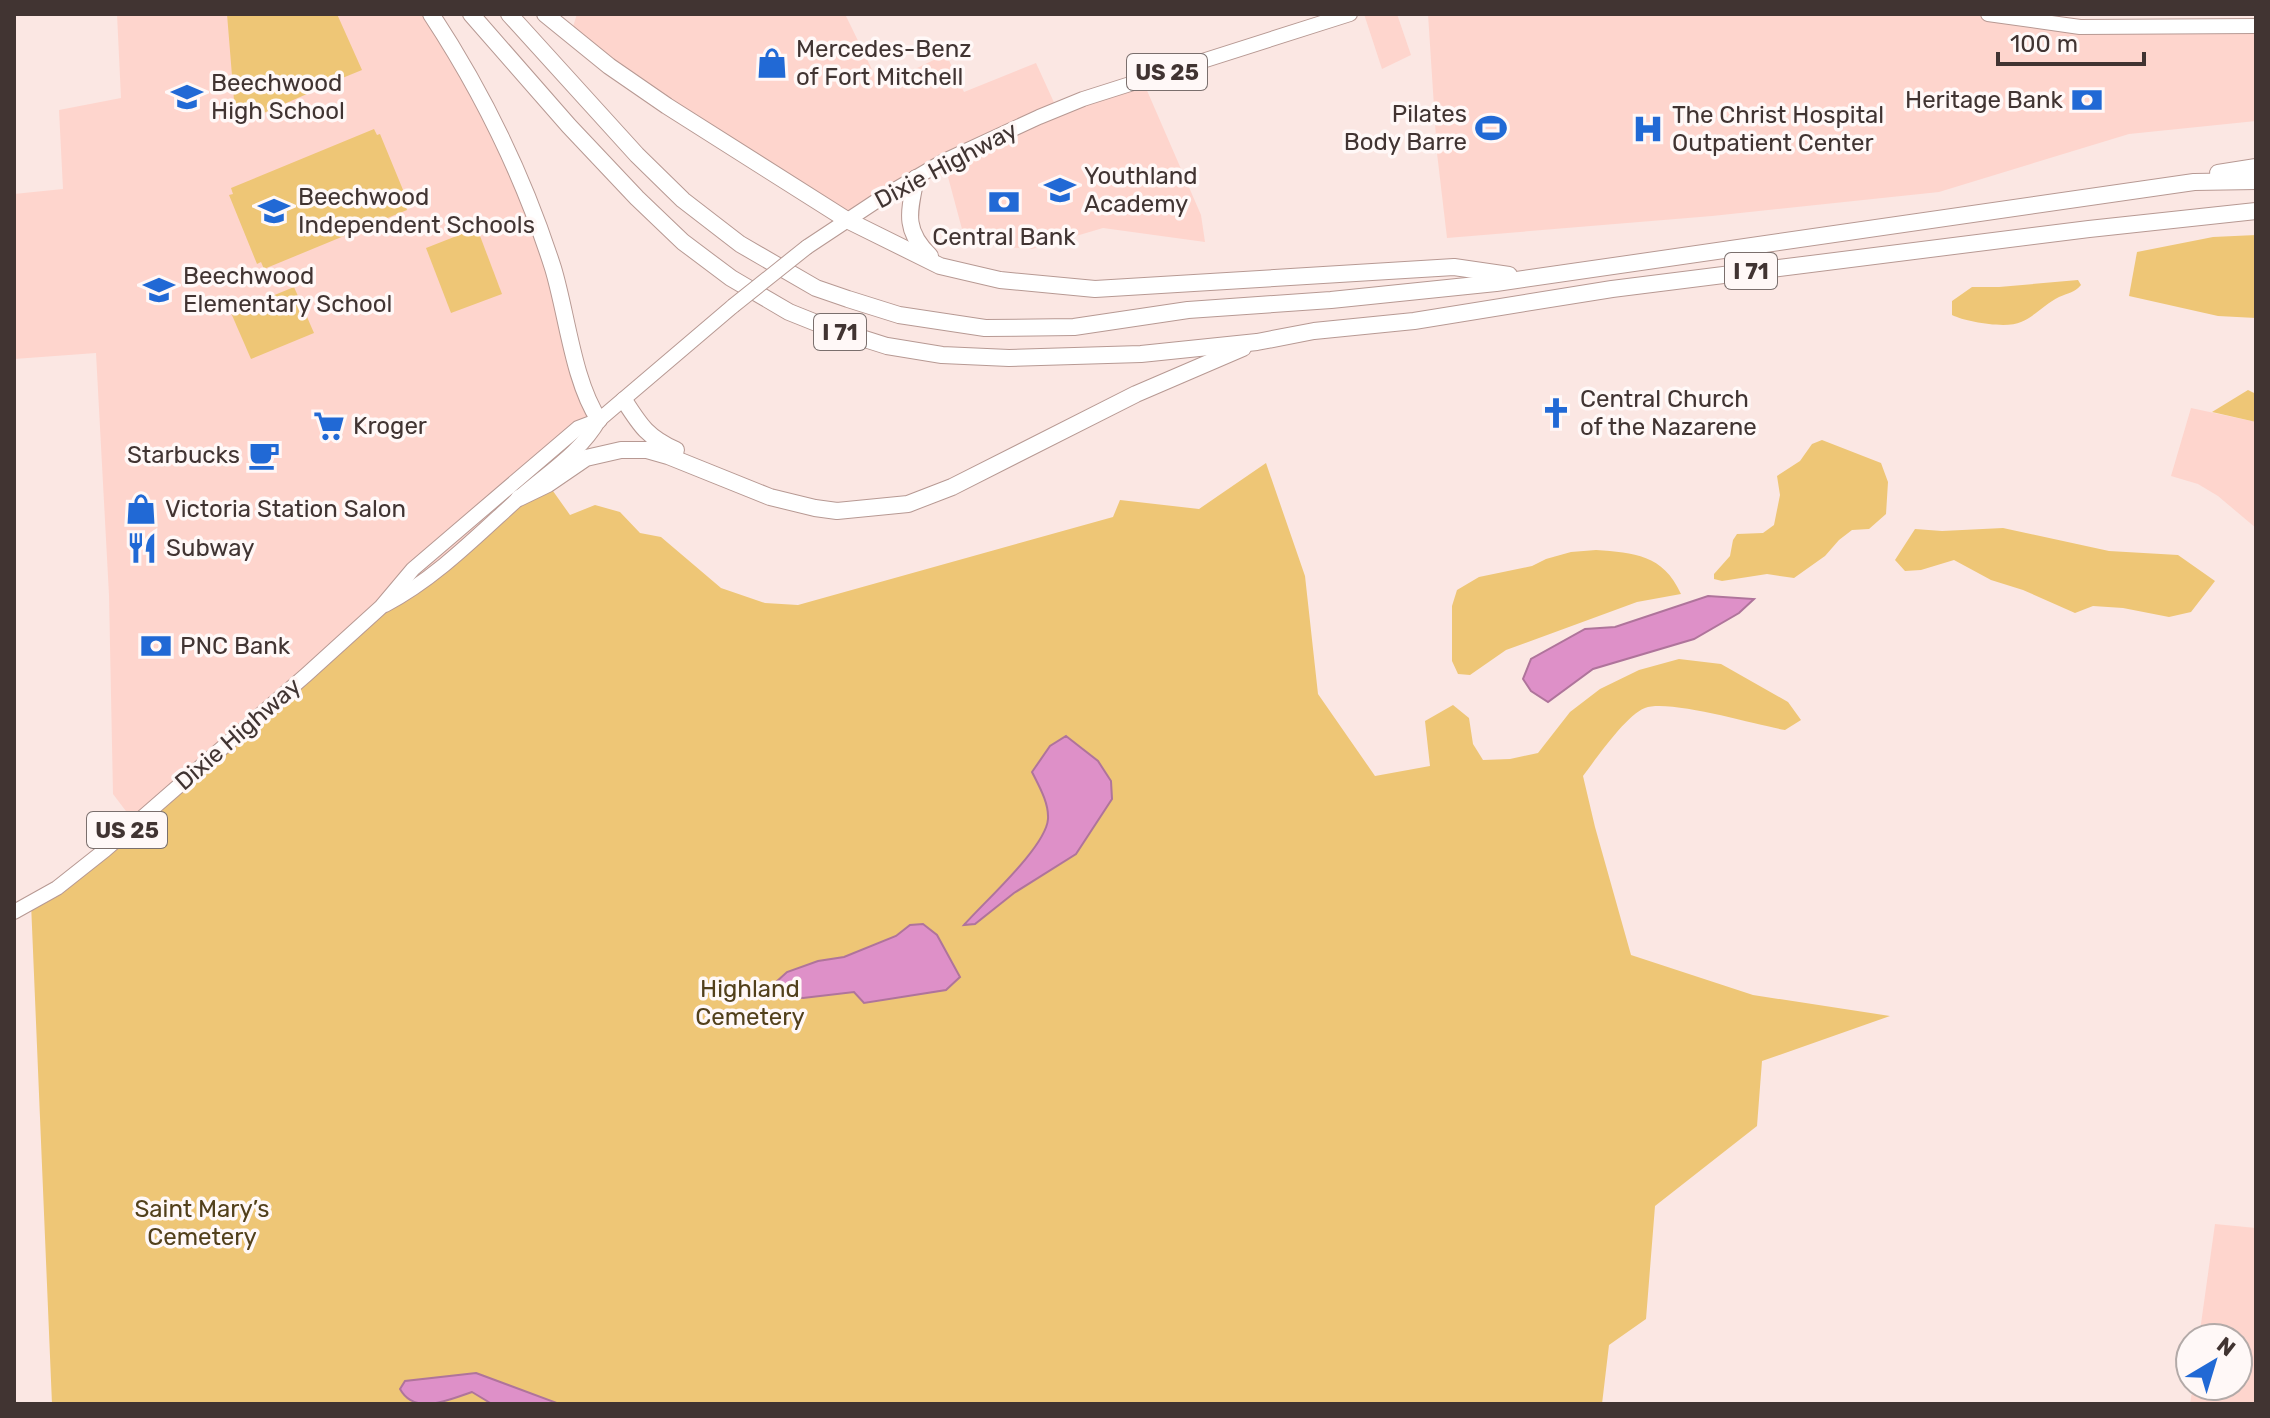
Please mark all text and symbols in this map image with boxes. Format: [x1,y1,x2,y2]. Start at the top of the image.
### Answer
scale bar [1998,16,2144,66]
text: 100 m [2010,30,2078,58]
place label: Mercedes-Benz of Fort Mitchell [796,35,971,91]
shop icon: Mercedes-Benz of Fort Mitchell [755,46,789,80]
road number: US 25 [1127,54,1207,90]
place label: Beechwood High School [211,69,345,125]
school or university icon: Beechwood High School [170,80,204,114]
bank icon: Heritage Bank [2070,83,2104,117]
place label: Heritage Bank [1905,86,2064,114]
place label: Pilates Body Barre [1344,100,1467,156]
place label: The Christ Hospital Outpatient Center [1672,101,1884,157]
sports icon: Pilates Body Barre [1474,111,1508,145]
hospital icon: The Christ Hospital Outpatient Center [1631,112,1665,146]
street label: Dixie Highway [870,116,1022,214]
place label: Youthland Academy [1084,162,1198,218]
school or university icon: Youthland Academy [1043,173,1077,207]
place label: Beechwood Independent Schools [298,183,535,239]
bank icon: Central Bank [987,185,1021,219]
school or university icon: Beechwood Independent Schools [257,194,291,228]
place label: Central Bank [932,223,1076,251]
road number: I 71 [1725,253,1777,289]
place label: Beechwood Elementary School [183,262,392,318]
school or university icon: Beechwood Elementary School [142,273,176,307]
road number: I 71 [814,314,866,350]
place label: Central Church of the Nazarene [1580,385,1757,441]
church icon: Central Church of the Nazarene [1539,396,1573,430]
supermarket icon: Kroger [312,409,346,443]
place label: Kroger [353,412,427,440]
cafe icon: Starbucks [247,438,281,472]
place label: Starbucks [127,441,240,469]
shop icon: Victoria Station Salon [124,492,158,526]
place label: Victoria Station Salon [165,495,406,523]
restaurant icon: Subway [125,531,159,565]
place label: Subway [166,534,254,562]
bank icon: PNC Bank [139,629,173,663]
place label: PNC Bank [180,632,291,660]
street label: Dixie Highway [169,672,307,796]
road number: US 25 [87,812,167,848]
park label: Highland Cemetery [695,975,805,1031]
park label: Saint Mary’s Cemetery [134,1195,270,1251]
north arrow [2174,1322,2254,1402]
text: N [2211,1331,2241,1362]

